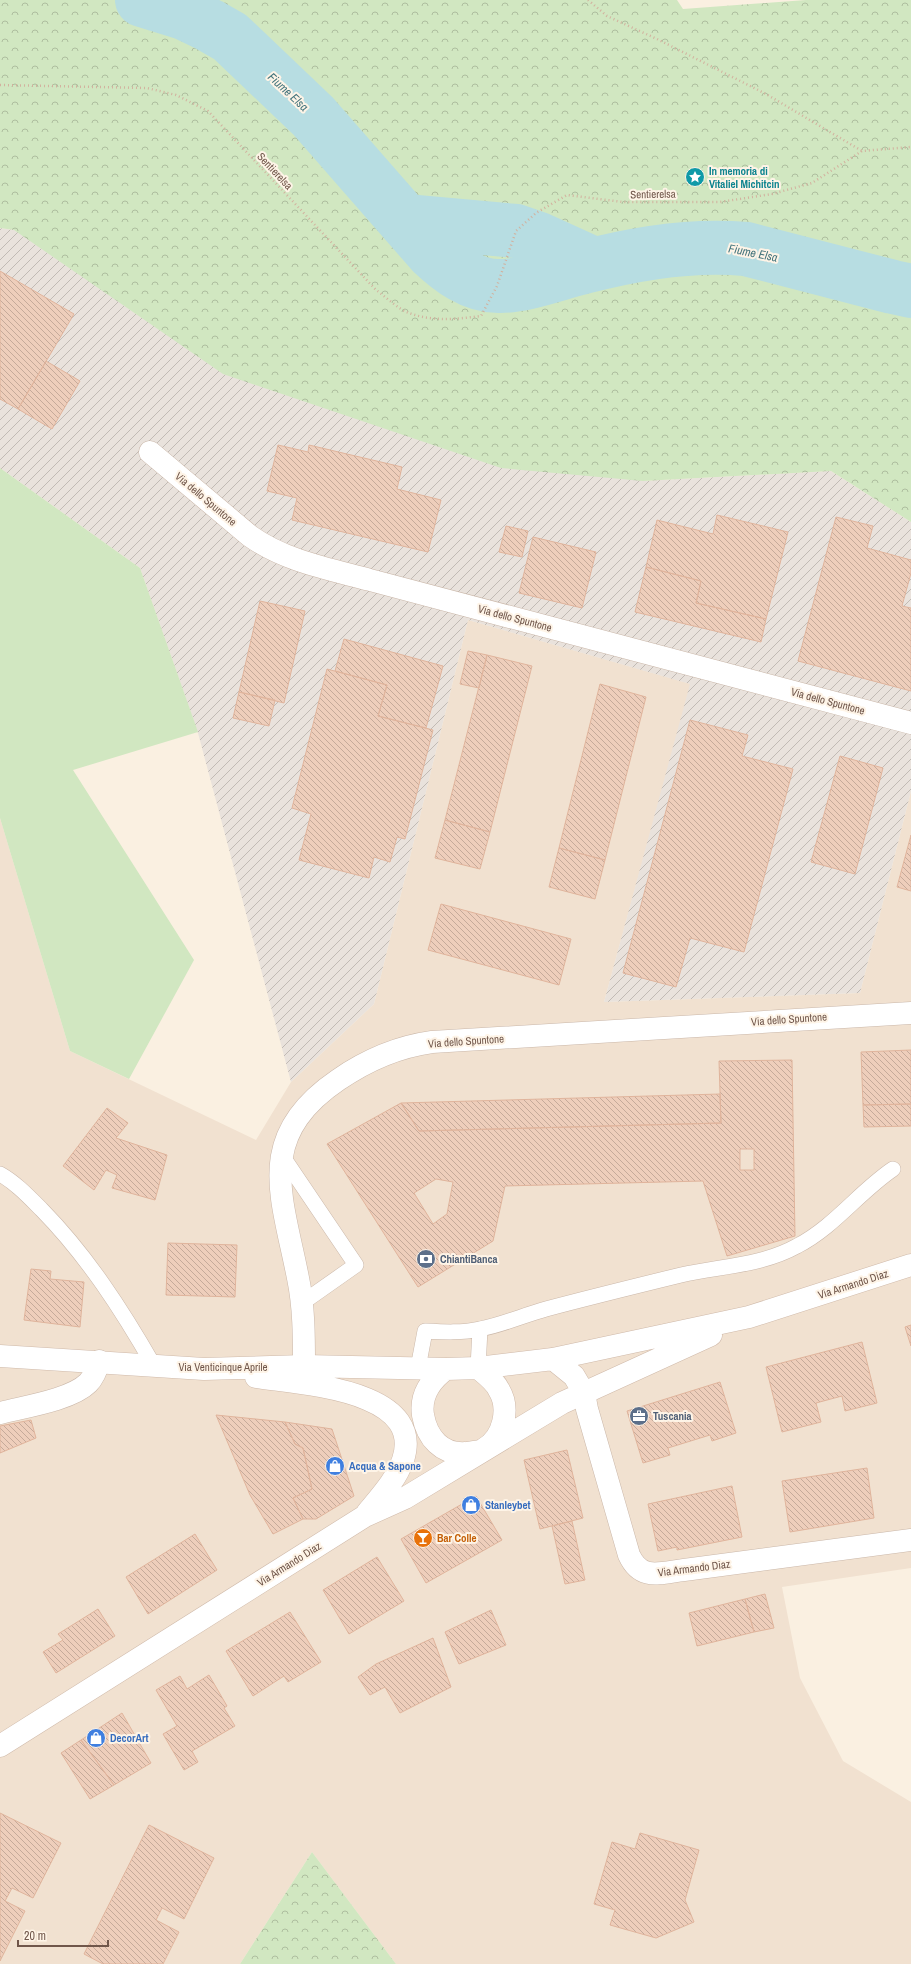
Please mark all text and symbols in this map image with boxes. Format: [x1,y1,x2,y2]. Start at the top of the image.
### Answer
water label: Fiume Elsa [264,69,312,115]
street label: Sentierelsa [254,150,296,192]
place label: In memoria di VitalieI Michitcin [709,164,780,191]
place icon: In memoria di VitalieI Michitcin [684,166,706,188]
street label: Sentierelsa [630,187,676,201]
water label: Fiume Elsa [727,240,779,266]
street label: Via dello Spuntone [172,469,240,529]
street label: Via dello Spuntone [476,601,554,635]
street label: Via dello Spuntone [789,684,867,718]
street label: Via dello Spuntone [751,1009,827,1029]
street label: Via dello Spuntone [428,1031,504,1051]
bank icon: ChiantiBanca [415,1248,437,1270]
place label: ChiantiBanca [440,1252,498,1266]
street label: Via Armando Diaz [816,1266,890,1302]
street label: Via Venticinque Aprile [178,1360,268,1374]
office icon: Tuscania [628,1405,650,1427]
place label: Tuscania [653,1409,691,1423]
shop icon: Acqua & Sapone [324,1455,346,1477]
place label: Acqua & Sapone [349,1459,421,1473]
shop icon: Stanleybet [460,1494,482,1516]
place label: Stanleybet [485,1498,531,1512]
bar icon: Bar Colle [412,1527,434,1549]
place label: Bar Colle [437,1531,477,1545]
street label: Via Armando Diaz [254,1538,324,1589]
street label: Via Armando Diaz [657,1557,732,1579]
shop icon: DecorArt [85,1727,107,1749]
place label: DecorArt [110,1731,149,1745]
scale bar [18,1922,108,1948]
text: 20 m [24,1928,46,1944]

